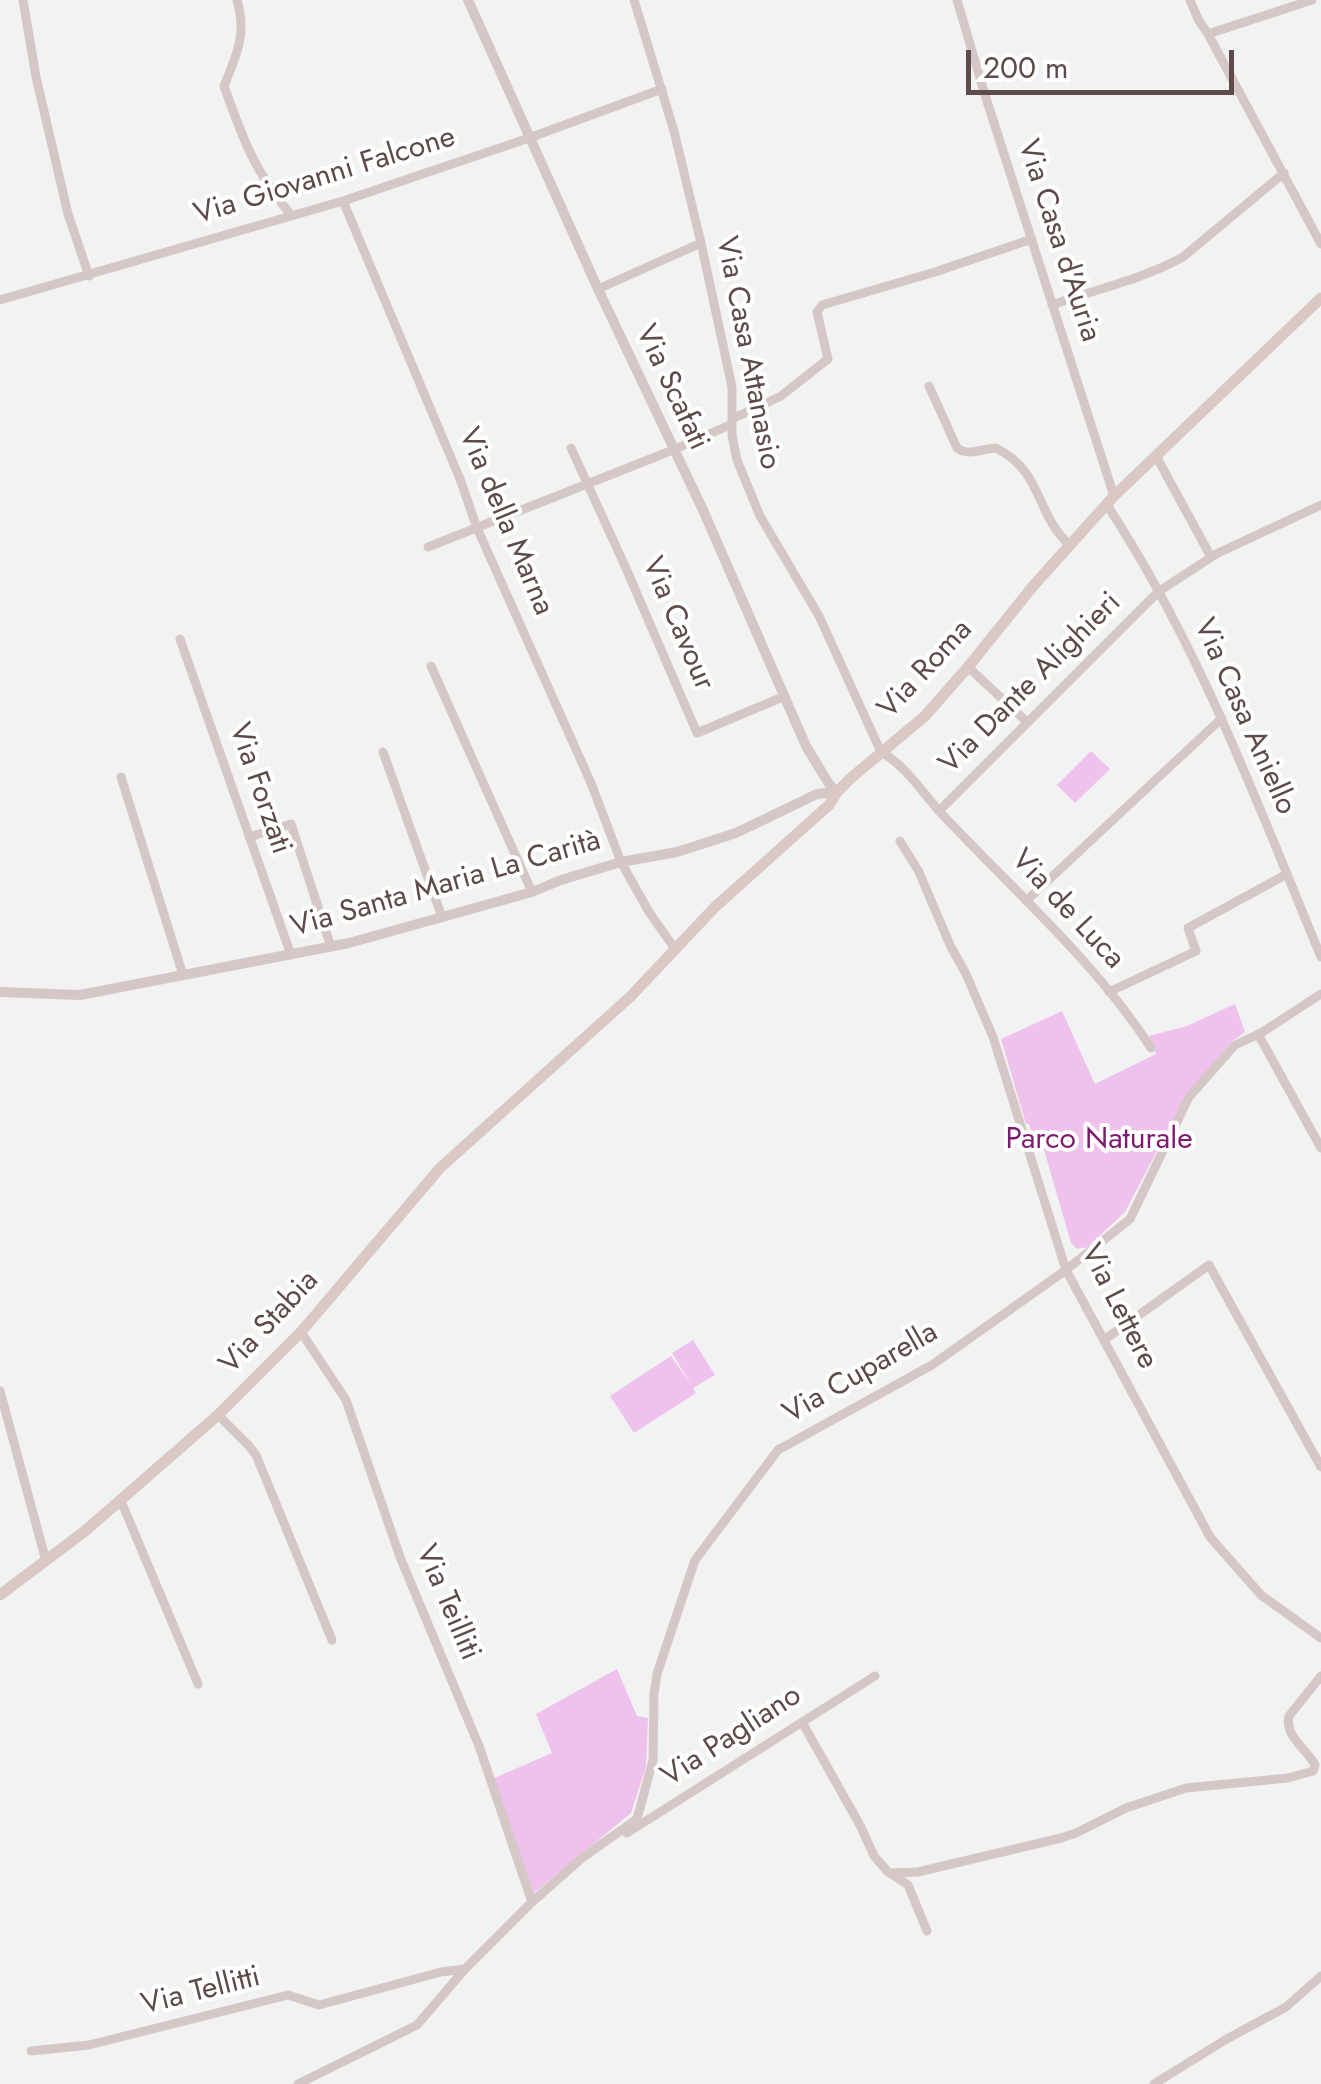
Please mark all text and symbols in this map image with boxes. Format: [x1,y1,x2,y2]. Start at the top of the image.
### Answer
scale bar [971,30,1238,92]
text: 200 m [983,46,1068,89]
street label: Via Giovanni Falcone [190,120,460,234]
street label: Via Casa d'Auria [1008,136,1108,346]
street label: Via Casa Attanasio [707,233,787,473]
street label: Via Scafati [626,320,716,456]
street label: Via della Marna [449,423,561,621]
street label: Via Cavour [633,552,721,696]
street label: Via Dante Alighieri [933,586,1129,782]
street label: Via Roma [871,613,981,727]
street label: Via Casa Aniello [1185,614,1303,820]
street label: Via Forzati [220,719,298,859]
street label: Via Santa Maria La Carità [287,824,605,946]
street label: Via de Luca [1003,843,1131,977]
park label: Parco Naturale [1005,1123,1193,1159]
street label: Via Lettere [1071,1239,1165,1375]
street label: Via Stabia [213,1264,327,1382]
street label: Via Cuparella [777,1315,945,1433]
street label: Via Teilliti [407,1540,487,1666]
street label: Via Pagliano [655,1679,809,1795]
street label: Via Tellitti [138,1960,264,2024]

